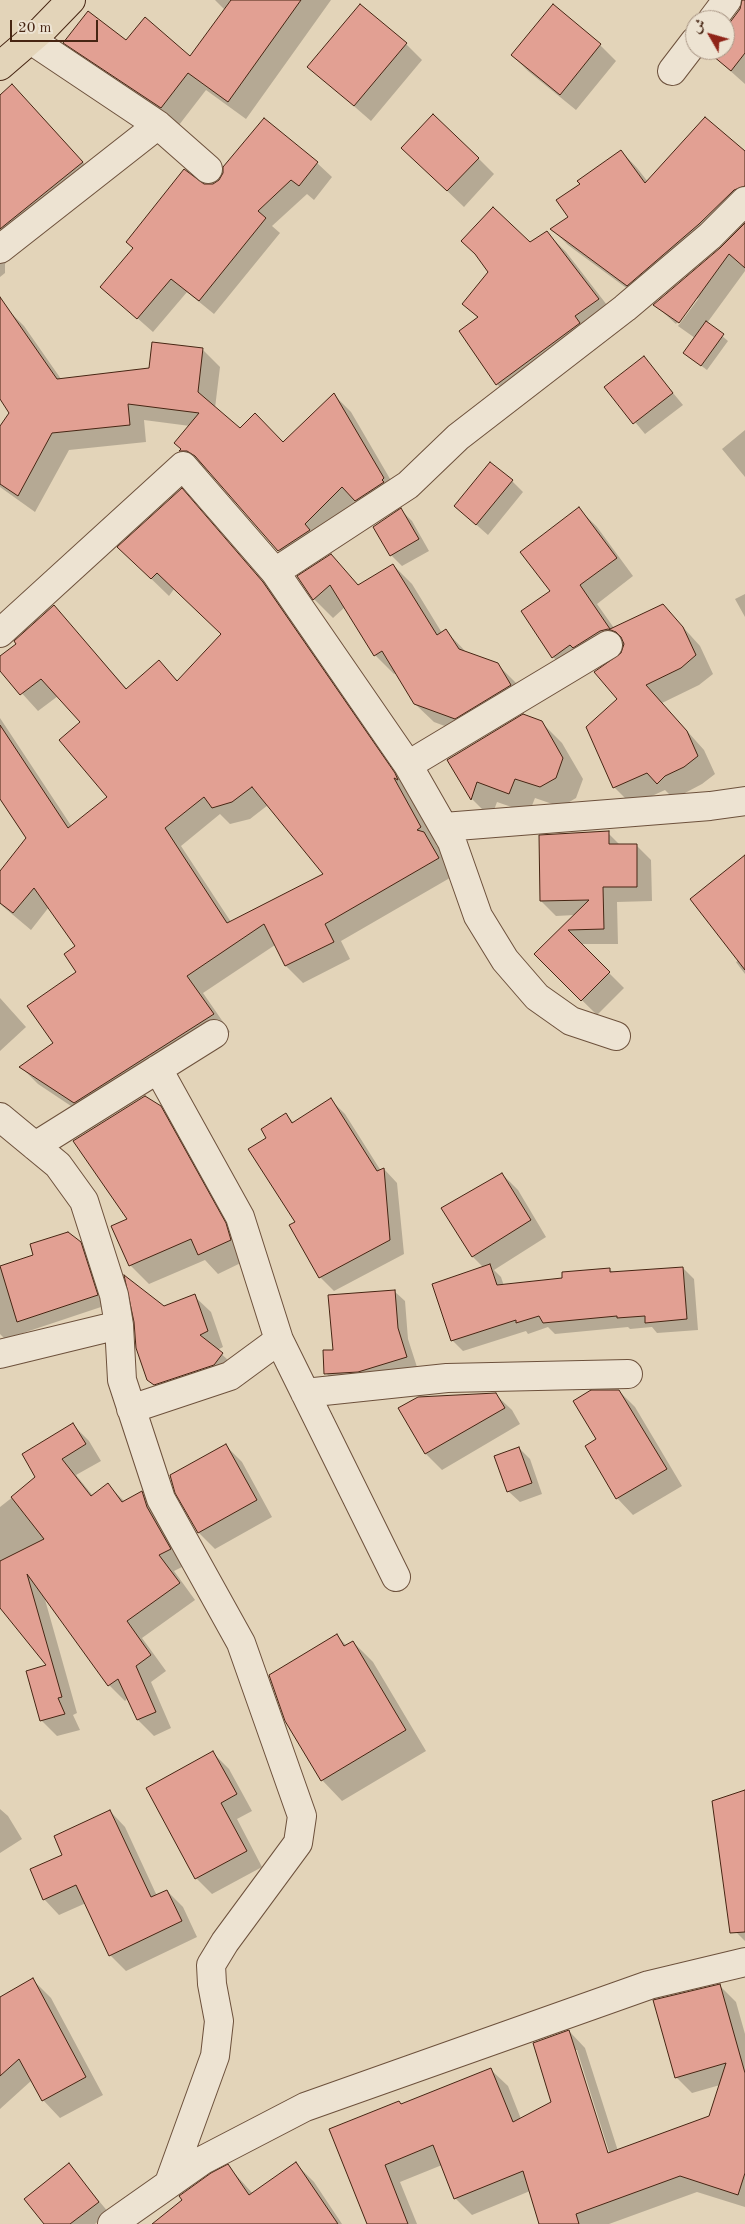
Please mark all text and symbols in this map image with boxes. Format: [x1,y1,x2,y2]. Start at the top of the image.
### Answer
scale bar [12,10,100,42]
north arrow [685,10,735,60]
text: ش [689,17,709,36]
text: 20 m [18,21,52,36]

